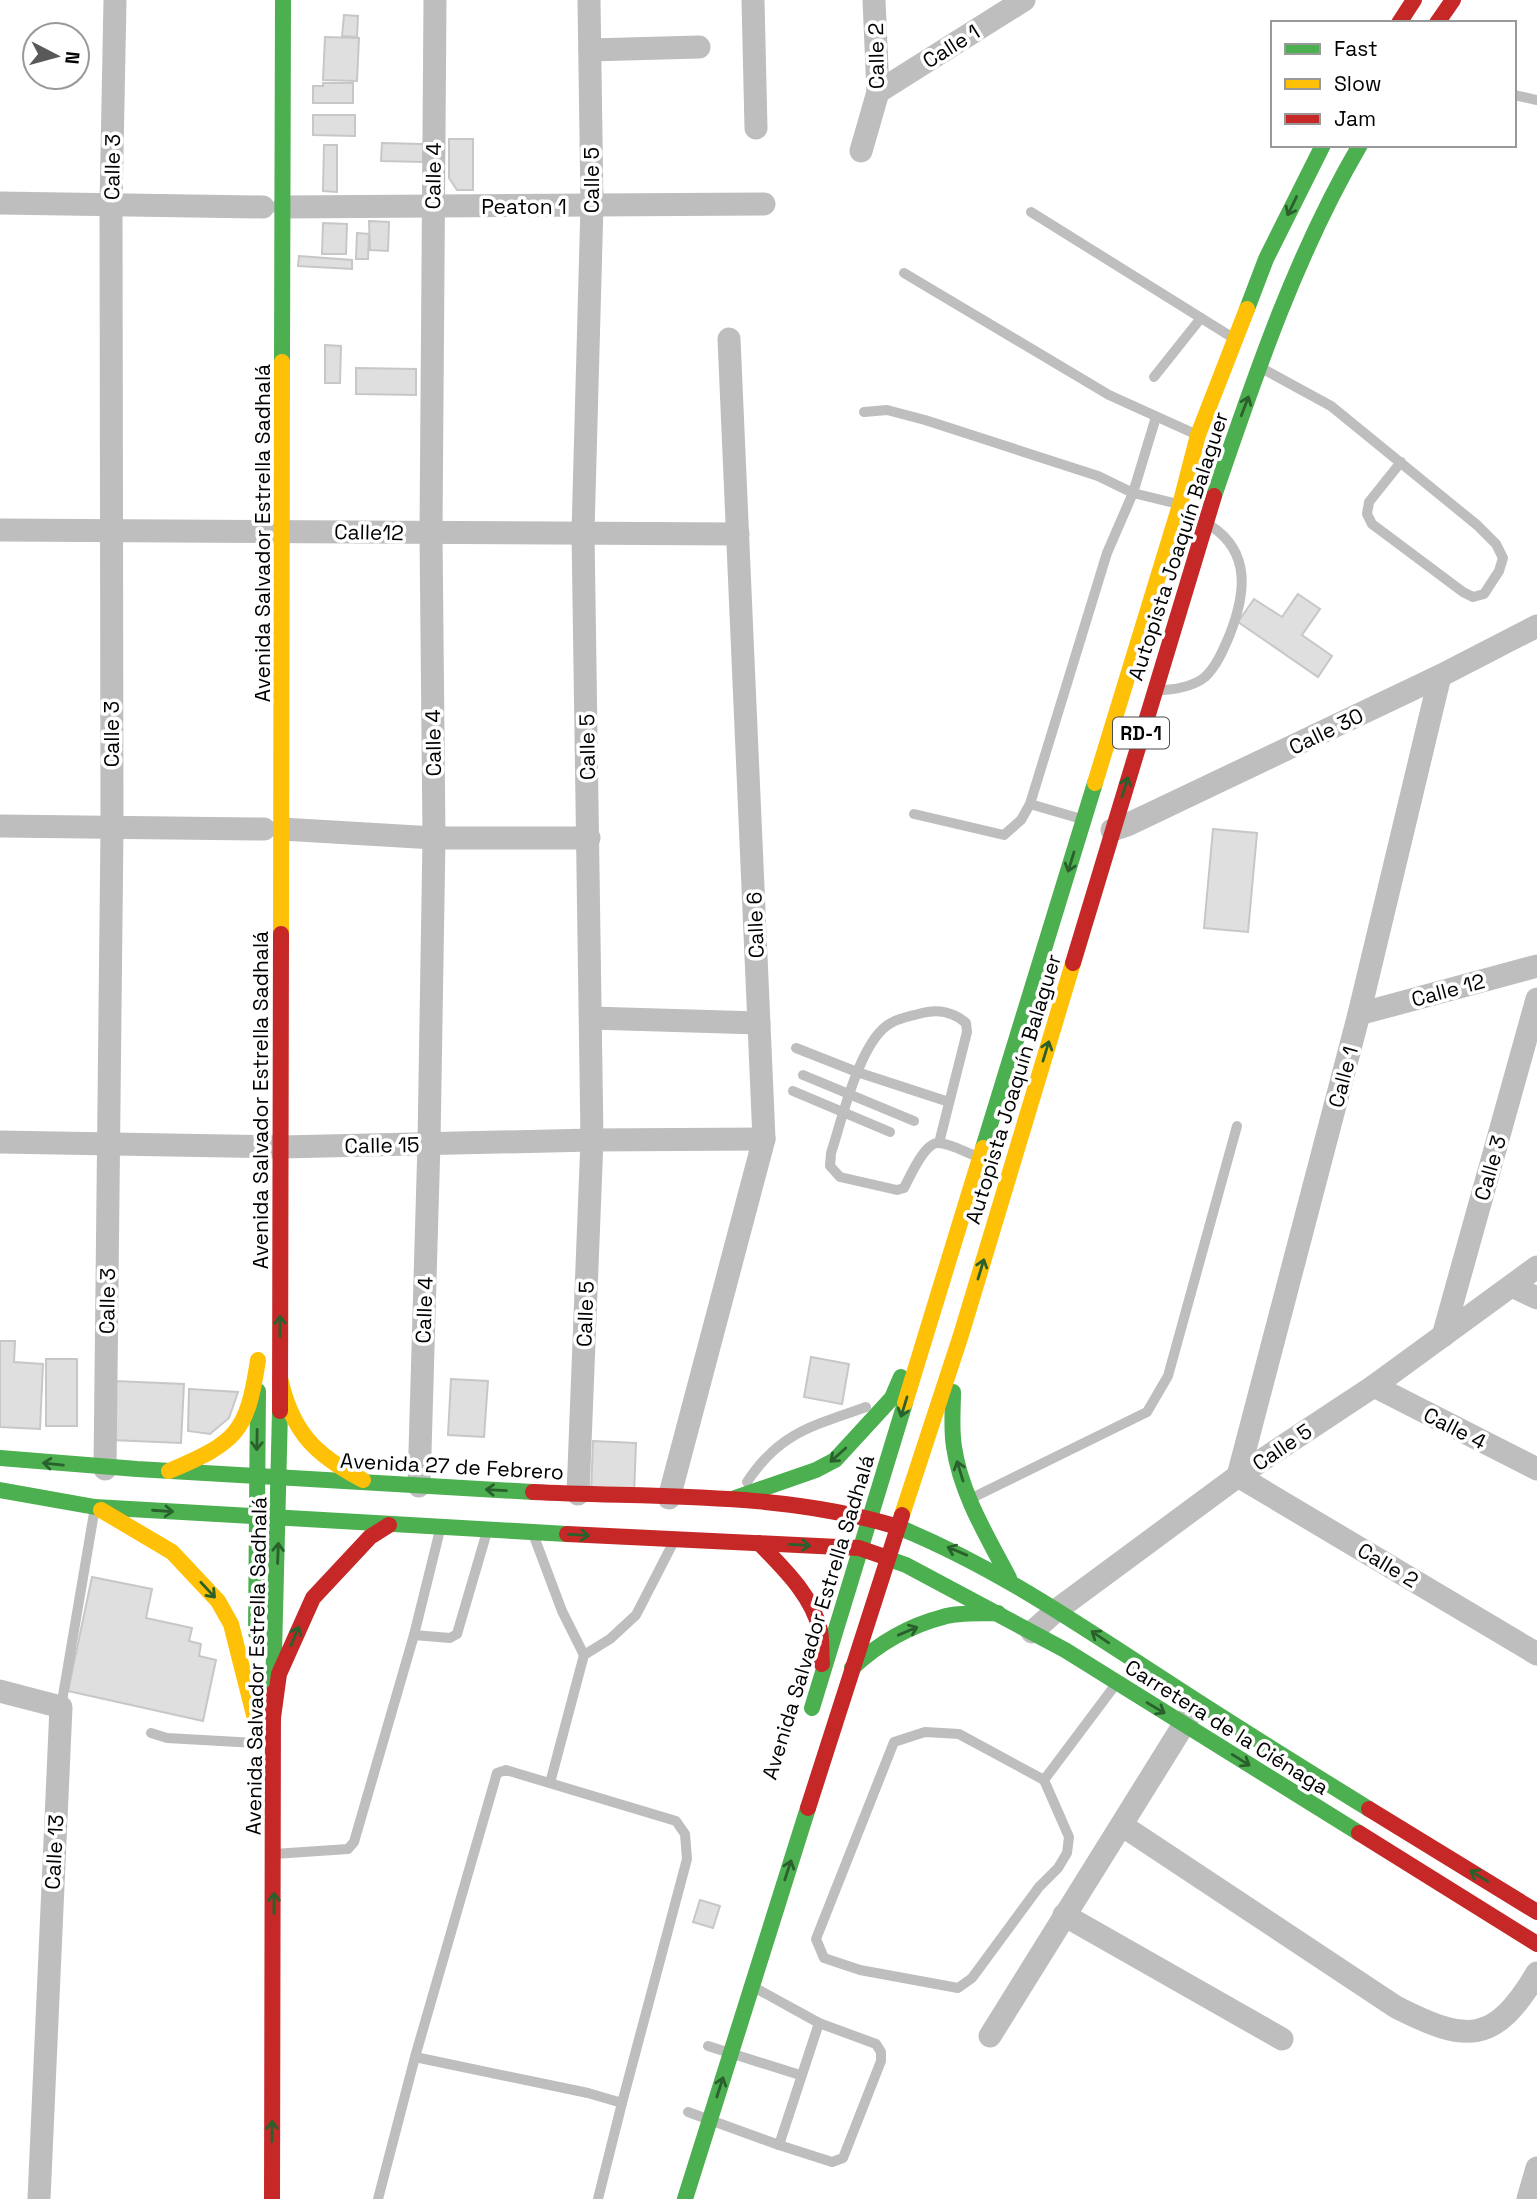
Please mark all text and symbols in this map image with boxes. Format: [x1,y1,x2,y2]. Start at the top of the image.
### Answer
street label: Calle 1 [917,18,985,74]
north arrow [21,21,91,91]
legend [1271,21,1516,147]
street label: Calle 2 [862,23,890,89]
text: Fast [1334,35,1378,62]
text: N [59,50,86,65]
text: Slow [1334,70,1382,97]
text: Jam [1334,105,1376,132]
street label: Calle 3 [98,134,126,200]
street label: Calle 4 [419,142,447,210]
street label: Calle 5 [578,147,605,213]
street label: Peaton 1 [481,193,567,220]
one-way arrow [1284,195,1298,216]
street label: Avenida Salvador Estrella Sadhalá [249,364,276,702]
one-way arrow [1240,396,1252,417]
street label: Autopista Joaquín Balaguer [1122,408,1234,684]
street label: Calle12 [334,518,404,546]
street label: Calle 3 [98,701,125,767]
street label: Calle 30 [1284,701,1368,761]
street label: Calle 4 [419,709,447,777]
street label: Calle 5 [573,714,601,780]
road number: RD-1 [1113,718,1169,748]
one-way arrow [1120,776,1132,798]
one-way arrow [1064,851,1077,873]
street label: Calle 6 [740,891,770,959]
street label: Avenida Salvador Estrella Sadhalá [247,931,274,1269]
street label: Autopista Joaquín Balaguer [959,951,1067,1227]
street label: Calle 12 [1408,967,1488,1013]
one-way arrow [1040,1041,1053,1063]
street label: Calle 1 [1322,1043,1364,1111]
street label: Calle 15 [344,1131,420,1159]
street label: Calle 3 [1468,1132,1512,1204]
one-way arrow [975,1259,988,1281]
street label: Calle 3 [93,1268,121,1334]
street label: Calle 4 [409,1276,439,1344]
street label: Calle 5 [570,1280,600,1348]
one-way arrow [273,1315,287,1338]
one-way arrow [897,1396,909,1418]
street label: Calle 4 [1419,1401,1491,1455]
street label: Calle 5 [1247,1417,1317,1477]
one-way arrow [250,1428,263,1451]
street label: Avenida 27 de Febrero [339,1447,565,1485]
one-way arrow [829,1447,847,1463]
street label: Avenida Salvador Estrella Sadhalá [756,1451,880,1783]
one-way arrow [42,1457,64,1470]
one-way arrow [953,1461,966,1483]
one-way arrow [485,1483,508,1496]
street label: Avenida Salvador Estrella Sadhalá [240,1497,272,1835]
one-way arrow [151,1505,174,1518]
one-way arrow [567,1529,590,1542]
street label: Calle 2 [1353,1536,1423,1594]
one-way arrow [788,1539,811,1552]
one-way arrow [272,1542,285,1565]
one-way arrow [946,1544,968,1557]
one-way arrow [199,1581,216,1599]
one-way arrow [897,1623,918,1636]
one-way arrow [289,1626,302,1647]
one-way arrow [1091,1629,1111,1643]
street label: Carretera de la Ciénaga [1120,1653,1334,1801]
one-way arrow [1146,1701,1166,1715]
one-way arrow [1231,1754,1251,1768]
street label: Calle 13 [39,1814,69,1890]
one-way arrow [783,1859,796,1881]
one-way arrow [1470,1868,1489,1883]
one-way arrow [267,1892,280,1915]
one-way arrow [714,2076,727,2098]
one-way arrow [265,2120,279,2143]

